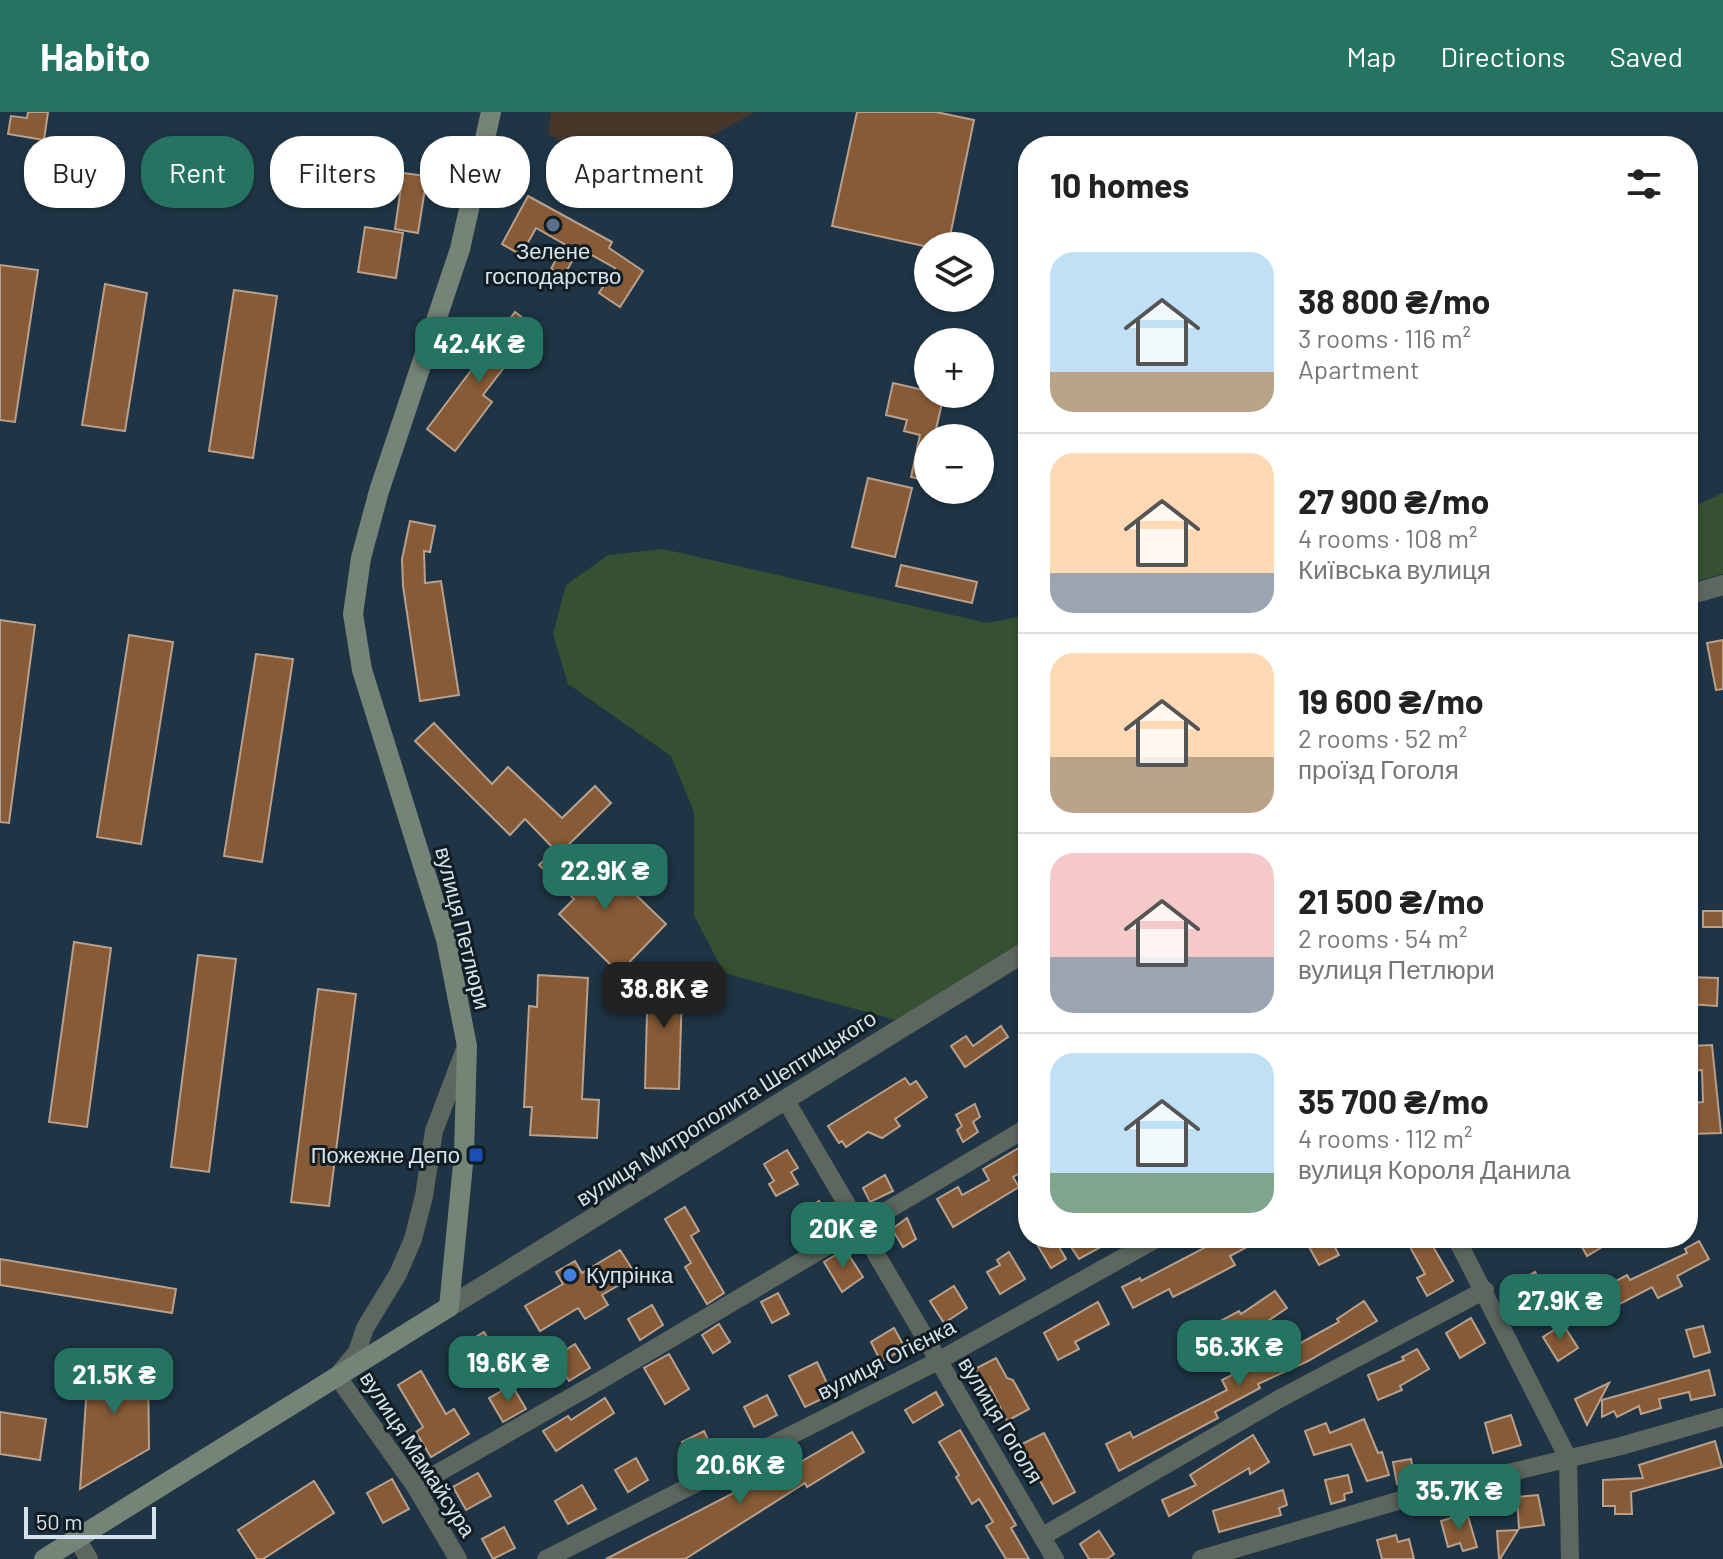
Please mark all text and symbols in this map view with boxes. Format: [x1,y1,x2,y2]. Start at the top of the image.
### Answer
text: Habito [40,33,150,79]
text: Map [1347,39,1396,73]
text: Directions [1440,39,1566,73]
text: Saved [1610,39,1683,73]
chip: Buy [24,136,125,208]
chip: Rent [141,136,254,208]
chip: Filters [270,136,404,208]
chip: New [420,136,530,208]
chip: Apartment [546,136,733,208]
icon: filters [1622,162,1666,206]
text: 10 homes [1050,164,1189,205]
marker: Зелене господарство [544,216,562,234]
map controls [914,232,994,504]
button: layers [914,232,994,312]
place label: Зелене господарство [485,237,621,289]
text: 38 800 ₴/mo [1298,280,1491,321]
icon: home [1114,284,1210,380]
pin: 42.4K ₴ [405,317,553,385]
text: 3 rooms · 116 m² [1298,322,1471,353]
text: 42.4K ₴ [433,327,525,358]
button: + [914,328,994,408]
text: Apartment [1298,353,1419,384]
button: − [914,424,994,504]
text: 27 900 ₴/mo [1298,480,1489,521]
icon: home [1114,485,1210,581]
text: 4 rooms · 108 m² [1298,522,1478,553]
text: Київська вулиця [1298,553,1491,584]
text: 19 600 ₴/mo [1298,680,1484,721]
icon: home [1114,685,1210,781]
text: 2 rooms · 52 m² [1298,722,1467,753]
text: проїзд Гоголя [1298,753,1459,784]
street label: вулиця Петлюри [430,844,497,1012]
pin: 22.9K ₴ [531,844,679,912]
text: 22.9K ₴ [561,854,649,885]
text: 21 500 ₴/mo [1298,880,1485,921]
icon: home [1114,885,1210,981]
text: 2 rooms · 54 m² [1298,922,1468,953]
text: вулиця Петлюри [1298,953,1495,984]
pin: 38.8K ₴ [590,962,738,1030]
text: 38.8K ₴ [620,972,708,1003]
street label: вулиця Митрополита Шептицького [571,1004,881,1211]
text: 35 700 ₴/mo [1298,1080,1489,1121]
icon: home [1114,1085,1210,1181]
text: 4 rooms · 112 m² [1298,1122,1472,1153]
place label: Пожежне Депо [311,1141,460,1168]
marker: Пожежне Депо [467,1146,485,1164]
text: вулиця Короля Данила [1298,1153,1571,1184]
pin: 20K ₴ [787,1202,899,1270]
text: 20K ₴ [809,1212,877,1243]
place label: Купрінка [586,1261,674,1288]
marker: Купрінка [561,1266,579,1284]
pin: 27.9K ₴ [1486,1274,1634,1342]
text: 27.9K ₴ [1517,1284,1603,1315]
street label: вулиця Огієнка [812,1312,960,1405]
pin: 56.3K ₴ [1165,1320,1313,1388]
text: 56.3K ₴ [1195,1330,1283,1361]
pin: 19.6K ₴ [434,1336,582,1404]
text: 19.6K ₴ [467,1346,549,1377]
pin: 21.5K ₴ [40,1348,188,1416]
street label: вулиця Гоголя [953,1352,1050,1488]
text: 21.5K ₴ [72,1358,156,1389]
street label: вулиця Мамайсура [355,1366,483,1542]
pin: 20.6K ₴ [666,1438,814,1506]
text: 20.6K ₴ [695,1448,785,1479]
pin: 35.7K ₴ [1385,1464,1533,1532]
text: 35.7K ₴ [1416,1474,1502,1505]
scale bar [24,1503,156,1539]
text: 50 m [36,1508,82,1534]

